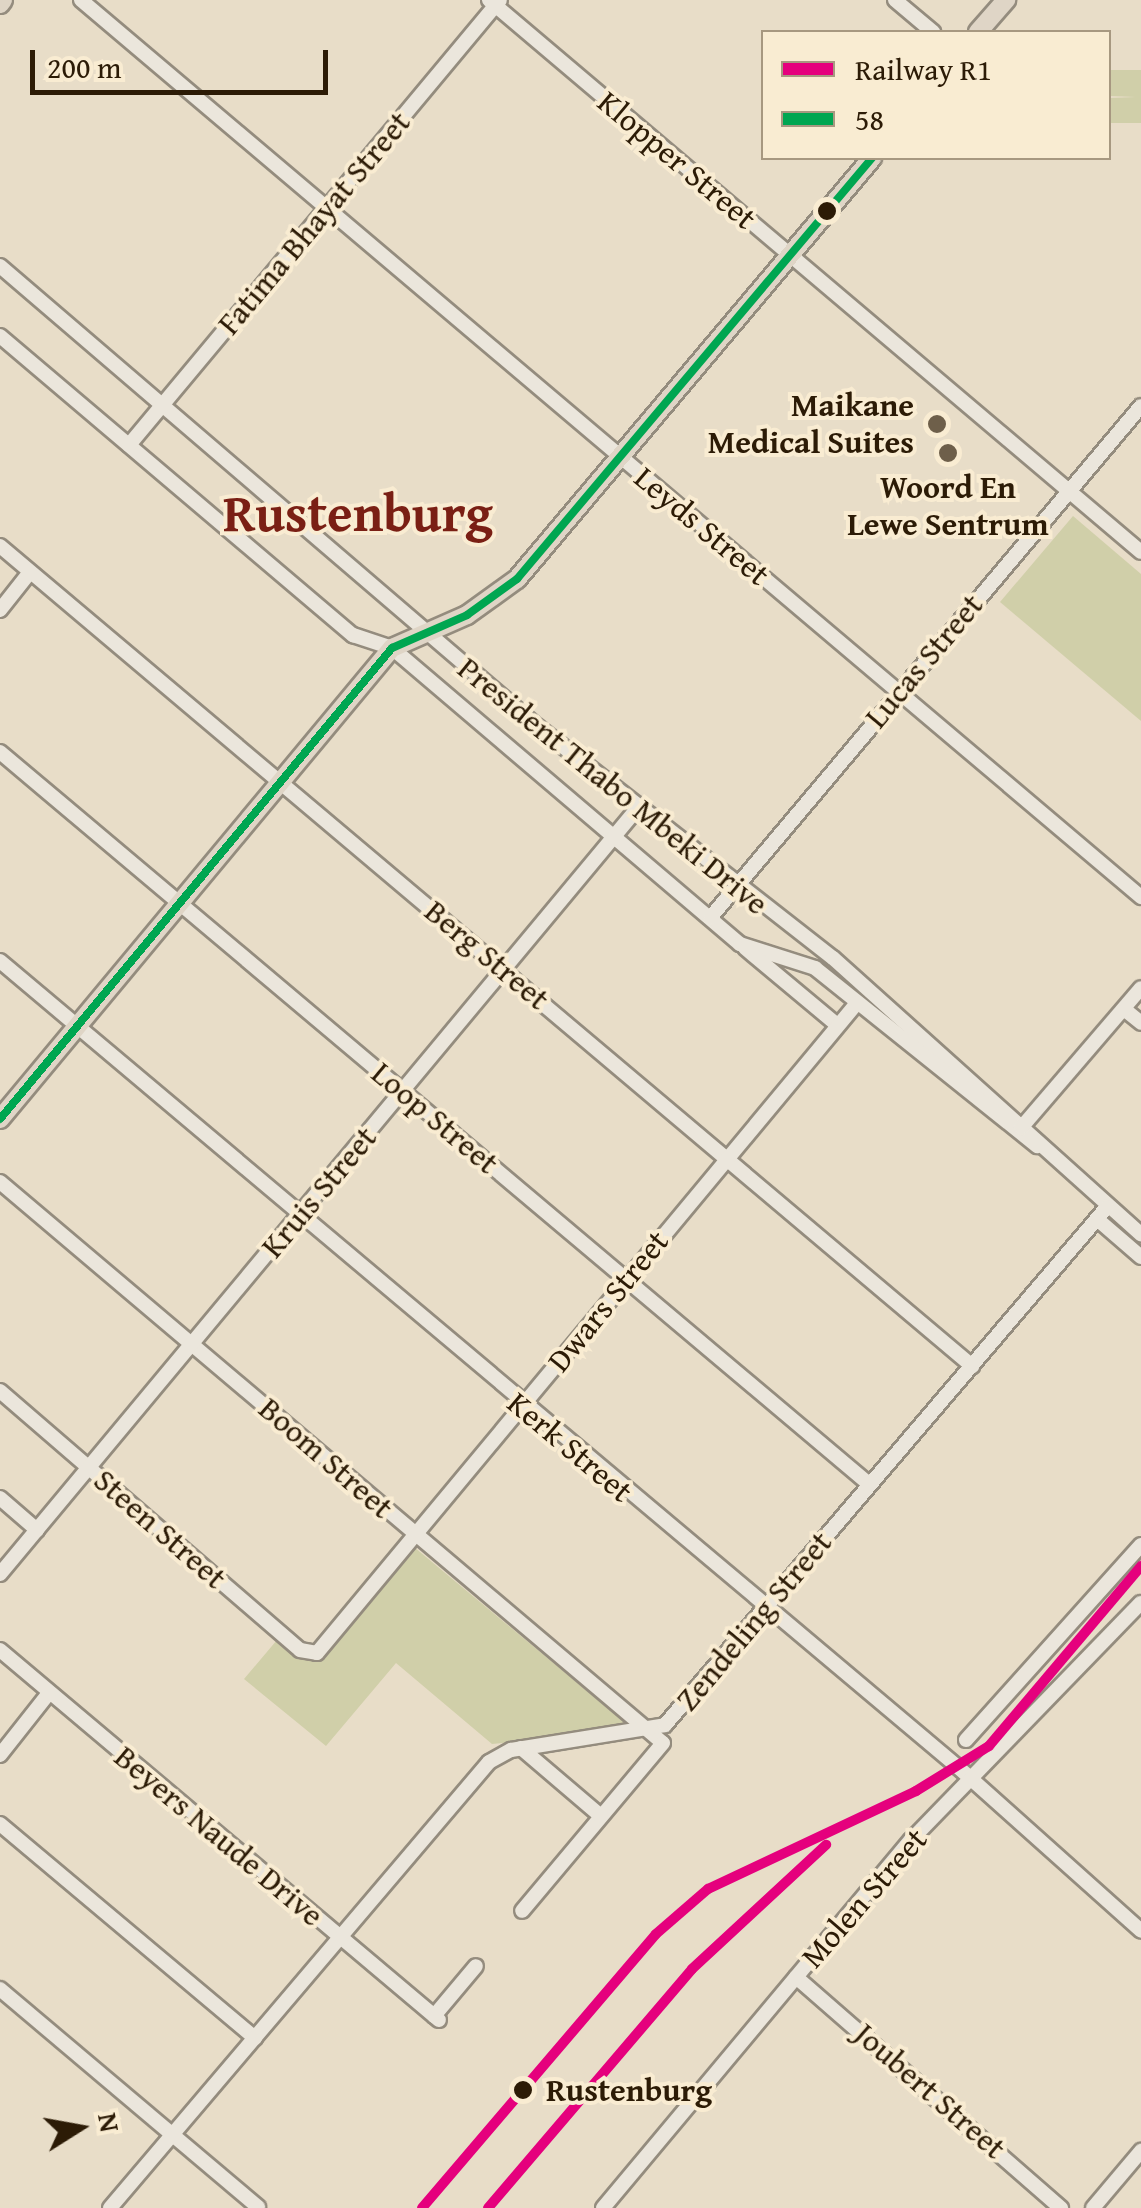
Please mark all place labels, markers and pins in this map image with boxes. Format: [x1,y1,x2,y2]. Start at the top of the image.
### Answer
unlabelled marker [817,201,837,221]
place label: Maikane Medical Suites [708,387,914,462]
marker: Maikane Medical Suites [924,411,950,437]
marker: Woord En Lewe Sentrum [937,442,959,464]
place label: Woord En Lewe Sentrum [847,469,1049,544]
place label: Rustenburg [546,2071,712,2109]
marker: Rustenburg [510,2077,536,2103]

